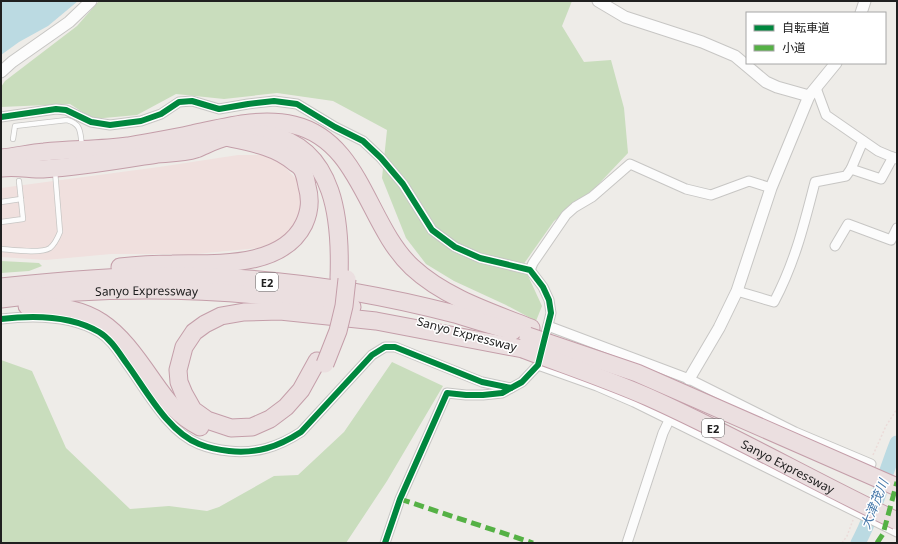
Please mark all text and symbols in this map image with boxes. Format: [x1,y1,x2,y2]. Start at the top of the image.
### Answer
legend [746,12,886,64]
text: 自転車道 [782,19,830,36]
text: 小道 [782,39,806,56]
road number: E2 [256,273,278,291]
street label: Sanyo Expressway [95,281,199,300]
street label: Sanyo Expressway [415,312,520,356]
road number: E2 [702,419,724,437]
street label: Sanyo Expressway [738,435,838,498]
water label: 大津茂川 [856,475,893,531]

